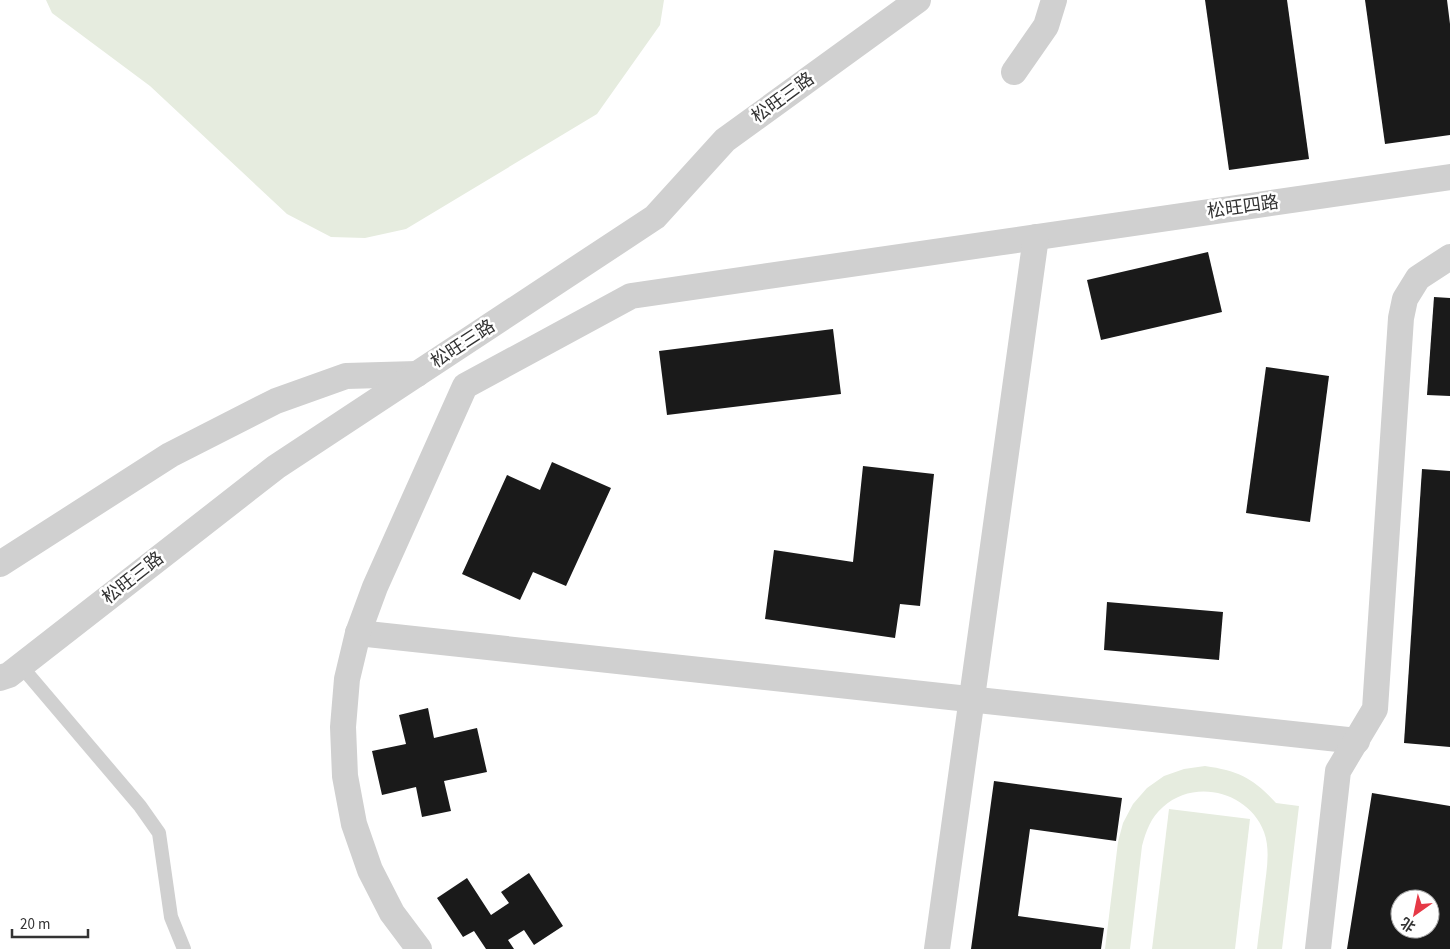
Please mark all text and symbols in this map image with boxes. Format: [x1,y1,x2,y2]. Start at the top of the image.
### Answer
street label: 松旺三路 [747,67,819,129]
street label: 松旺四路 [1206,190,1280,224]
street label: 松旺三路 [426,314,500,374]
street label: 松旺三路 [97,546,169,610]
north arrow [1390,889,1440,939]
scale bar [12,906,89,938]
text: 北 [1397,912,1420,936]
text: 20 m [20,914,50,935]

